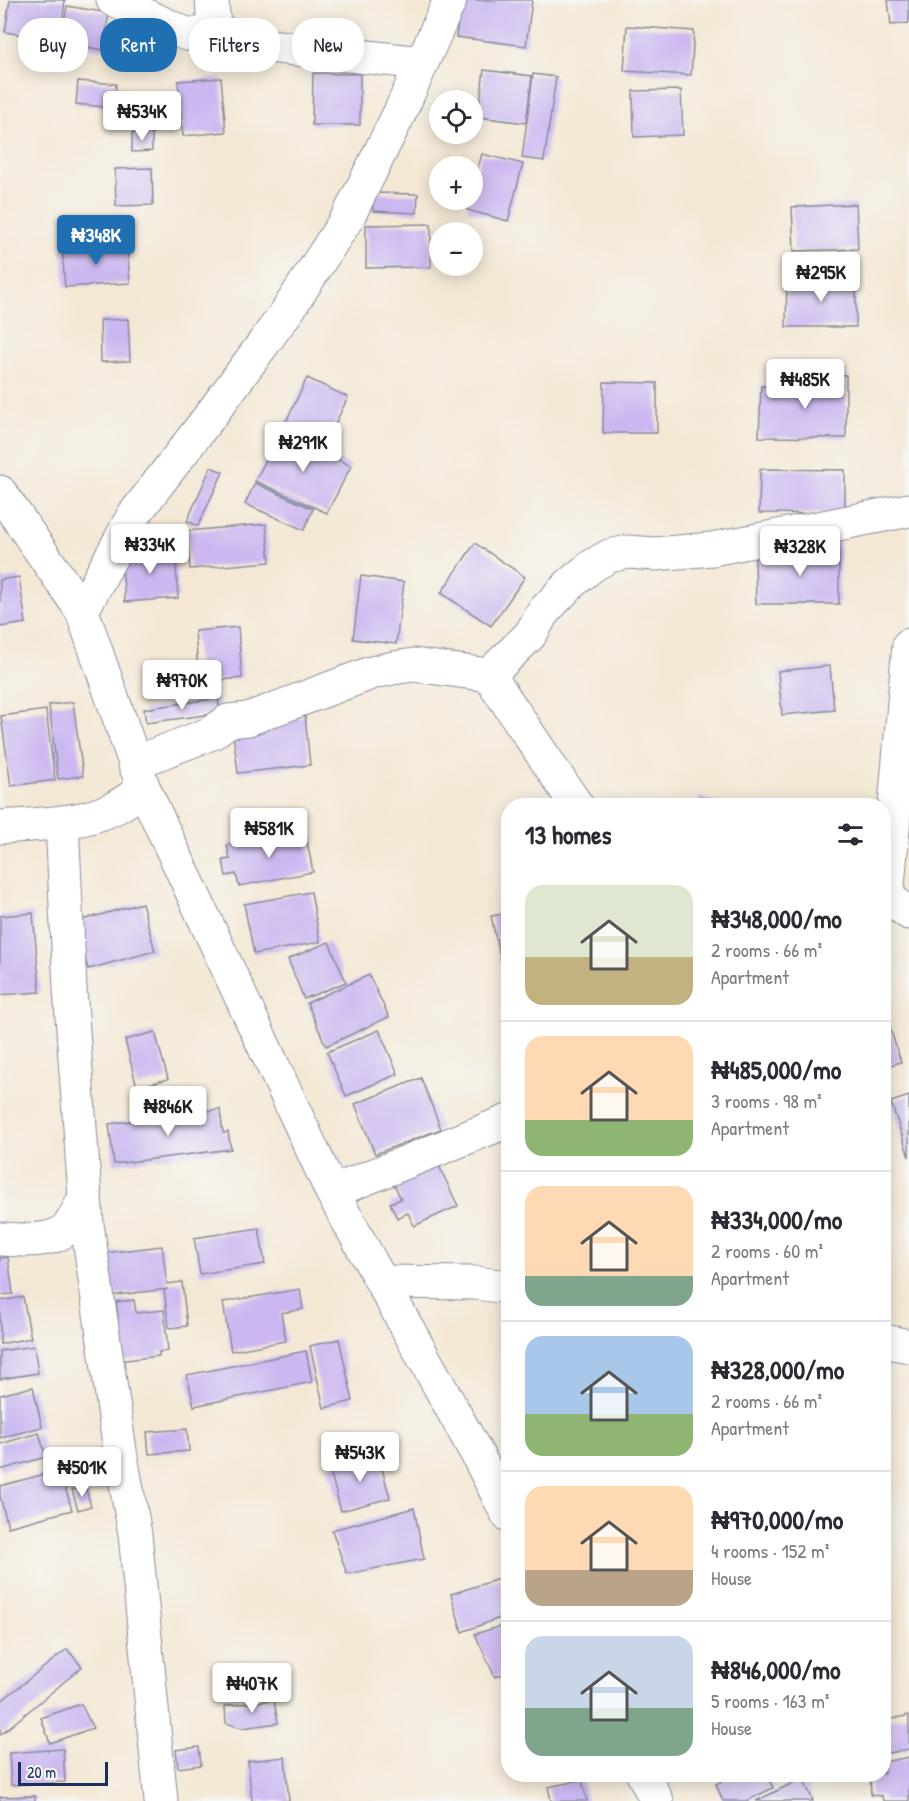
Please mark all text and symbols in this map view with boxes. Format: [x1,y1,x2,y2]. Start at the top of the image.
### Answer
chip: Buy [18,18,88,72]
chip: Rent [100,18,177,72]
chip: Filters [189,18,280,72]
chip: New [292,18,364,72]
map controls [429,90,483,276]
button: locate [429,90,483,144]
pin: ₦534K [100,91,184,142]
text: ₦534K [117,97,167,124]
button: + [429,156,483,210]
pin: ₦348K [54,215,138,266]
text: ₦348K [71,221,121,248]
button: − [429,222,483,276]
pin: ₦295K [779,252,863,303]
text: ₦295K [796,258,846,285]
pin: ₦485K [763,359,847,410]
text: ₦485K [780,365,830,392]
pin: ₦291K [261,422,345,473]
text: ₦291K [279,428,327,455]
pin: ₦334K [108,524,192,575]
pin: ₦328K [758,526,842,577]
text: ₦334K [125,530,175,557]
text: ₦328K [774,532,826,559]
pin: ₦970K [140,660,224,711]
text: ₦970K [156,666,208,693]
pin: ₦581K [227,808,311,859]
text: ₦581K [244,814,294,841]
text: 13 homes [525,817,612,852]
icon: filters [834,818,867,851]
text: ₦348,000/mo [711,901,842,936]
icon: home [573,909,645,981]
text: 2 rooms · 66 m² [711,936,822,963]
text: Apartment [711,963,789,990]
text: ₦485,000/mo [711,1052,841,1087]
icon: home [573,1060,645,1132]
pin: ₦846K [126,1086,210,1137]
text: 3 rooms · 98 m² [711,1087,822,1114]
text: ₦846K [143,1092,193,1119]
text: Apartment [711,1114,789,1141]
text: ₦334,000/mo [711,1202,842,1237]
icon: home [573,1210,645,1282]
text: 2 rooms · 60 m² [711,1237,823,1264]
text: Apartment [711,1264,789,1291]
text: ₦328,000/mo [711,1352,844,1387]
icon: home [573,1360,645,1432]
text: 2 rooms · 66 m² [711,1387,822,1414]
text: Apartment [711,1414,789,1441]
pin: ₦543K [318,1432,402,1483]
text: ₦543K [335,1438,385,1465]
pin: ₦501K [40,1447,124,1498]
text: ₦501K [57,1453,107,1480]
text: ₦970,000/mo [711,1502,843,1537]
icon: home [573,1510,645,1582]
text: 4 rooms · 152 m² [711,1537,829,1564]
text: House [711,1564,752,1591]
text: ₦846,000/mo [711,1652,841,1687]
icon: home [573,1660,645,1732]
pin: ₦407K [210,1663,294,1714]
text: ₦407K [226,1669,278,1696]
text: 5 rooms · 163 m² [711,1687,829,1714]
text: House [711,1714,752,1741]
scale bar [18,1759,108,1786]
text: 20 m [27,1761,56,1783]

